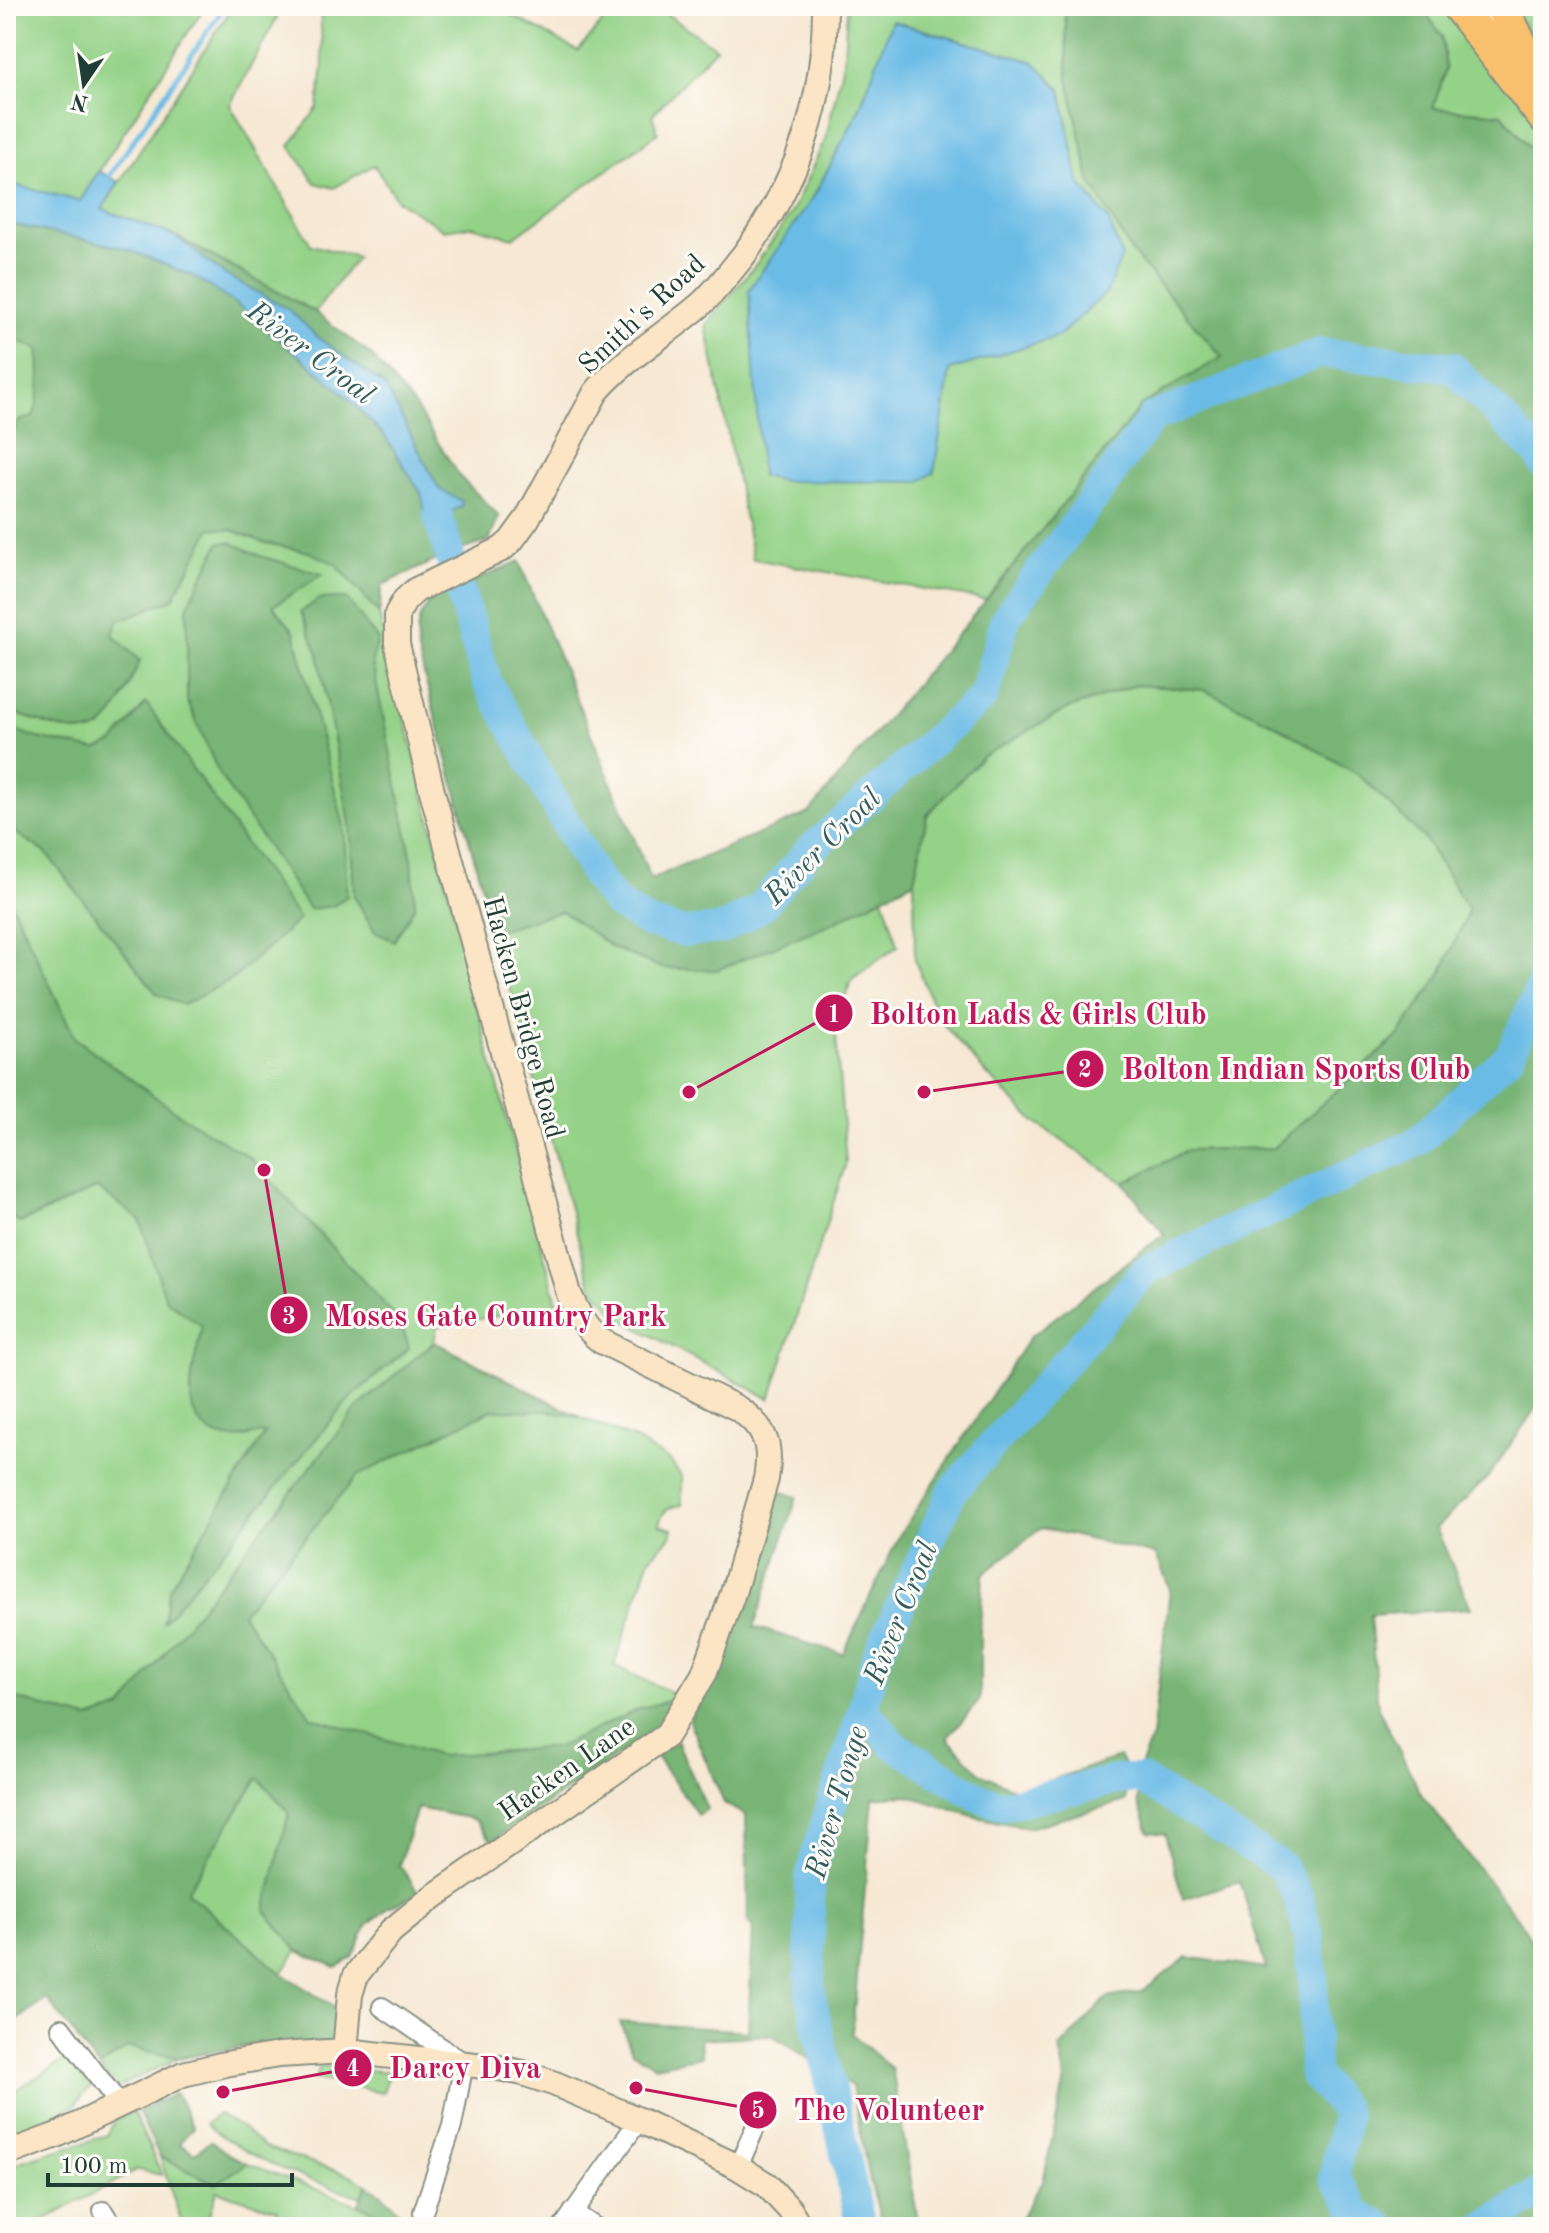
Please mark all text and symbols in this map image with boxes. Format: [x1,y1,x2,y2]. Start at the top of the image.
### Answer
north arrow [44,44,124,124]
text: N [69,89,91,114]
street label: Smith's Road [575,250,712,380]
water label: River Croal [240,296,379,411]
water label: River Croal [759,783,888,912]
street label: Hacken Bridge Road [476,894,568,1142]
callout: Bolton Lads & Girls Club [814,986,1223,1040]
text: Bolton Lads & Girls Club [870,1001,1206,1031]
text: 1 [827,1004,841,1028]
callout: Bolton Indian Sports Club [1065,1042,1486,1096]
text: Bolton Indian Sports Club [1122,1056,1470,1086]
text: 2 [1078,1059,1092,1083]
callout: Moses Gate Country Park [269,1288,682,1342]
text: Moses Gate Country Park [325,1303,667,1333]
text: 3 [282,1306,296,1330]
water label: River Croal [859,1538,944,1690]
street label: Hacken Lane [495,1713,641,1828]
water label: River Tonge [801,1723,874,1883]
callout: Darcy Diva [333,2041,558,2095]
text: Darcy Diva [389,2055,541,2085]
text: 4 [346,2058,360,2082]
callout: The Volunteer [738,2083,1001,2137]
text: The Volunteer [794,2097,984,2127]
text: 5 [751,2099,765,2124]
scale bar [48,2137,292,2187]
text: 100 m [60,2155,128,2179]

